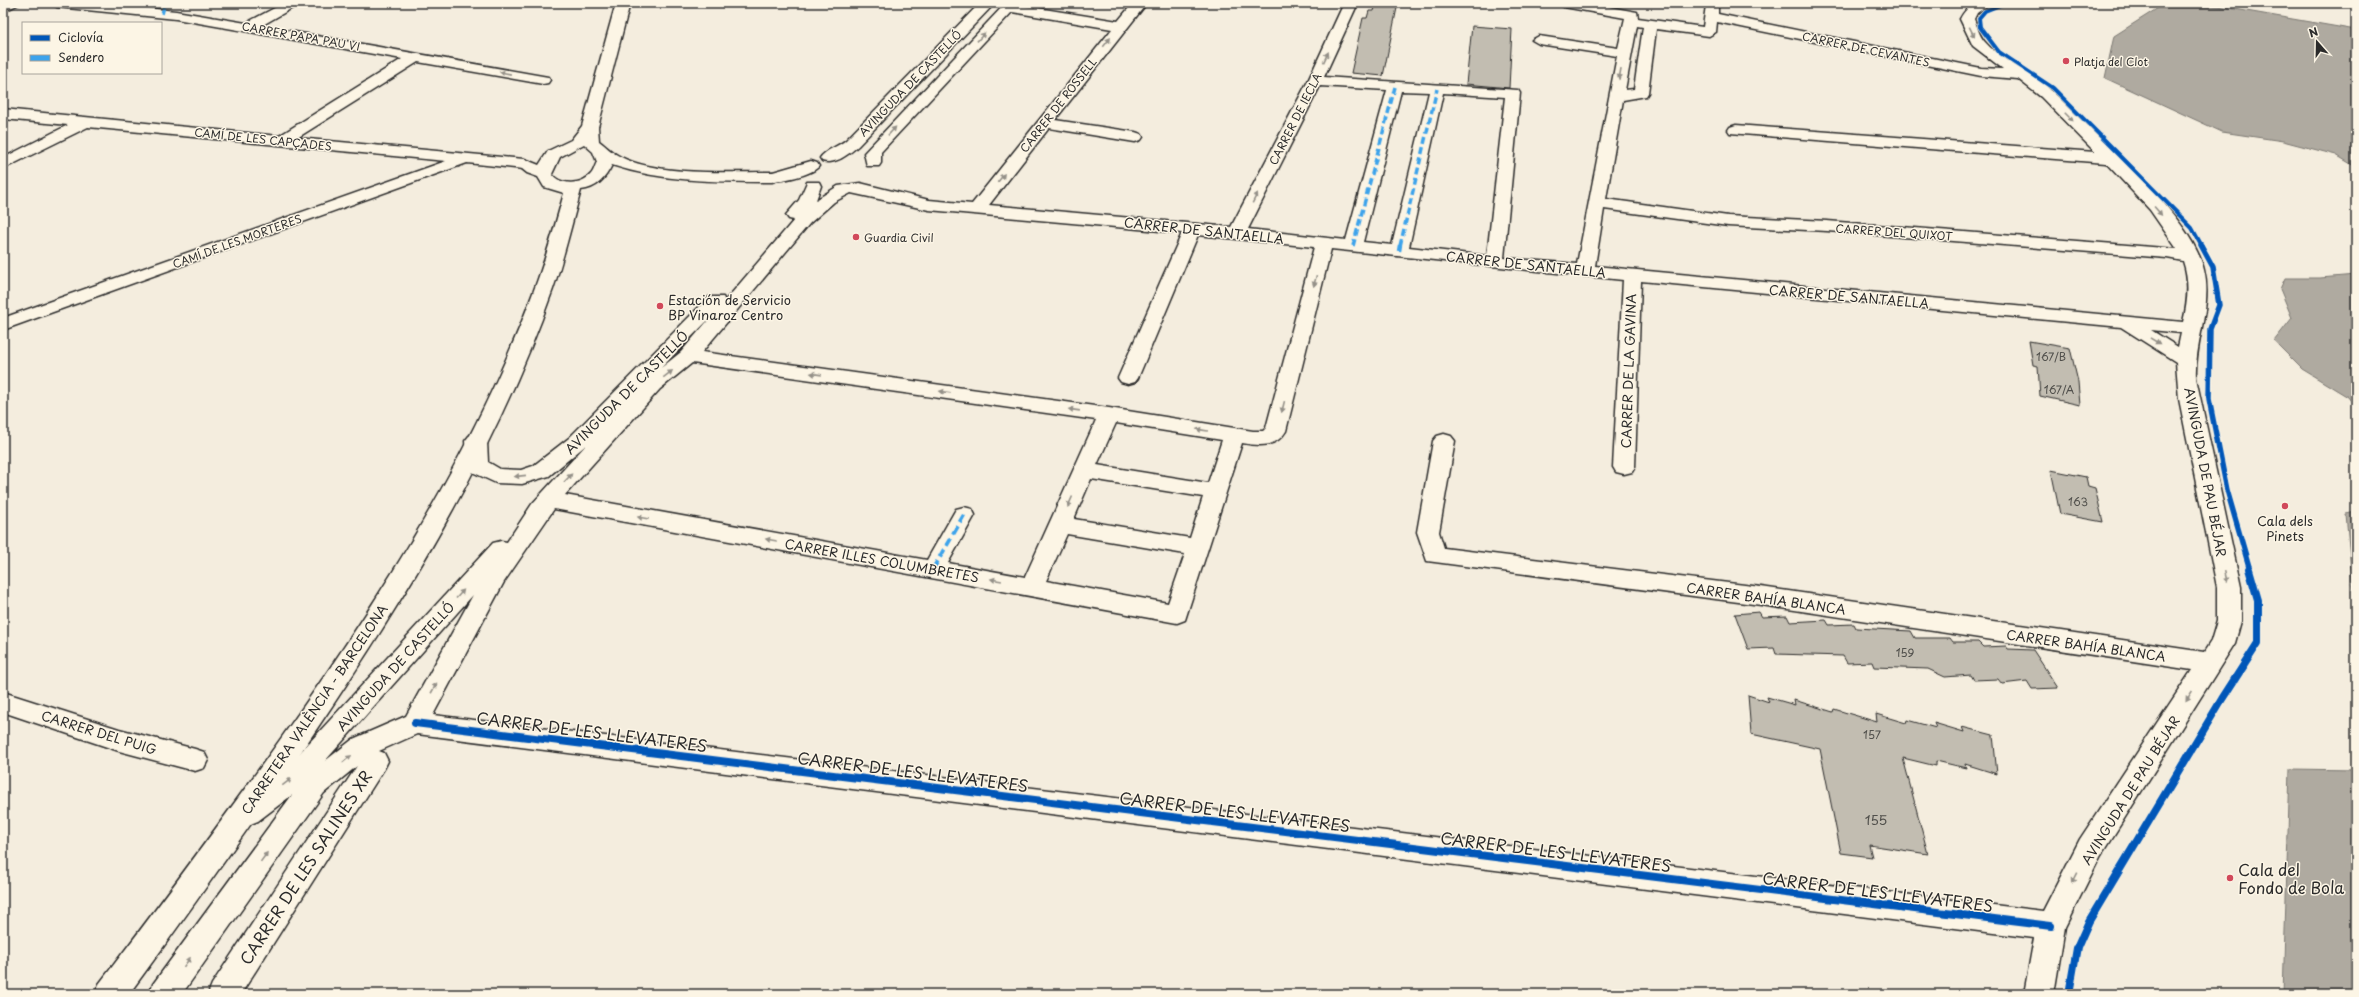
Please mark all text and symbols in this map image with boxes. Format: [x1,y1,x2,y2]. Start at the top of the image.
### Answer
street label: CARRER PAPA PAU VI [241,17,361,55]
legend [22,22,162,74]
north arrow [2297,22,2337,62]
text: N [2306,23,2321,42]
street label: AVINGUDA DE CASTELLÓ [855,26,965,140]
one-way arrow [1969,26,1975,38]
street label: CARRER DE CEVANTES [1801,27,1931,71]
text: Ciclovía [58,28,104,46]
one-way arrow [976,32,986,42]
one-way arrow [1103,37,1112,48]
text: Sendero [58,48,105,66]
one-way arrow [1323,52,1329,63]
place label: Platja del Clot [2074,53,2148,70]
street label: CARRER DE ROSSELL [1016,54,1101,156]
marker: Platja del Clot [2061,56,2071,66]
one-way arrow [1617,68,1623,80]
one-way arrow [499,70,511,76]
street label: CARRER DE IECLA [1264,70,1326,168]
one-way arrow [2064,112,2074,122]
street label: CAMÍ DE LES CAPÇADES [193,123,333,155]
one-way arrow [887,126,896,136]
one-way arrow [997,172,1006,183]
one-way arrow [1252,193,1258,204]
one-way arrow [2154,206,2163,216]
street label: CAMÍ DE LES MORTERES [170,210,304,272]
street label: CARRER DE SANTAELLA [1123,212,1285,248]
street label: CARRER DEL QUIXOT [1835,219,1954,245]
place label: Guardia Civil [864,229,934,246]
marker: Guardia Civil [851,232,861,242]
street label: CARRER DE SANTAELLA [1445,246,1607,282]
one-way arrow [1311,274,1317,287]
street label: CARRER DE SANTAELLA [1768,280,1930,312]
place label: Estación de Servicio BP Vinaroz Centro [668,290,791,324]
street label: CARRER DE LA GAVINA [1616,293,1640,449]
marker: Estación de Servicio BP Vinaroz Centro [655,301,665,311]
street label: AVINGUDA DE CASTELLÓ [560,326,692,458]
one-way arrow [2149,337,2161,344]
house number: 167/B [2036,348,2066,365]
one-way arrow [662,370,673,379]
one-way arrow [810,371,822,377]
house number: 167/A [2044,381,2075,398]
street label: AVINGUDA DE PAU BÉJAR [2180,386,2232,558]
one-way arrow [939,389,951,395]
one-way arrow [1279,400,1285,413]
one-way arrow [1068,407,1080,413]
one-way arrow [1196,427,1208,433]
one-way arrow [514,473,527,479]
one-way arrow [563,473,573,483]
house number: 163 [2068,493,2088,510]
one-way arrow [1067,496,1073,507]
marker: Cala dels Pinets [2280,501,2290,511]
place label: Cala dels Pinets [2257,511,2313,545]
one-way arrow [637,514,649,520]
street label: CARRER ILLES COLUMBRETES [783,534,981,586]
one-way arrow [765,537,777,543]
one-way arrow [2224,571,2230,584]
one-way arrow [990,577,1002,583]
street label: CARRER BAHÍA BLANCA [1685,577,1847,619]
one-way arrow [456,588,465,599]
street label: AVINGUDA DE CASTELLÓ [332,597,458,735]
street label: CARRETERA VALÈNCIA - BARCELONA [236,600,392,818]
street label: CARRER BAHÍA BLANCA [2005,624,2167,666]
house number: 159 [1896,644,1914,661]
one-way arrow [430,683,437,694]
one-way arrow [2185,691,2193,701]
street label: CARRER DEL PUIG [39,705,159,759]
street label: CARRER DE LES LLEVATERES [475,705,709,757]
street label: AVINGUDA DE PAU BÉJAR [2076,712,2184,868]
house number: 157 [1863,726,1881,743]
street label: CARRER DE LES LLEVATERES [796,745,1030,797]
one-way arrow [342,755,352,763]
street label: CARRER DE LES SALINES XR [233,765,377,969]
one-way arrow [282,778,293,786]
street label: CARRER DE LES LLEVATERES [1118,785,1352,837]
house number: 155 [1865,810,1887,829]
street label: CARRER DE LES LLEVATERES [1439,825,1673,877]
one-way arrow [259,852,267,862]
place label: Cala del Fondo de Bola [2238,857,2344,899]
street label: CARRER DE LES LLEVATERES [1761,865,1995,917]
one-way arrow [2072,872,2079,883]
marker: Cala del Fondo de Bola [2225,873,2235,883]
one-way arrow [183,957,191,968]

